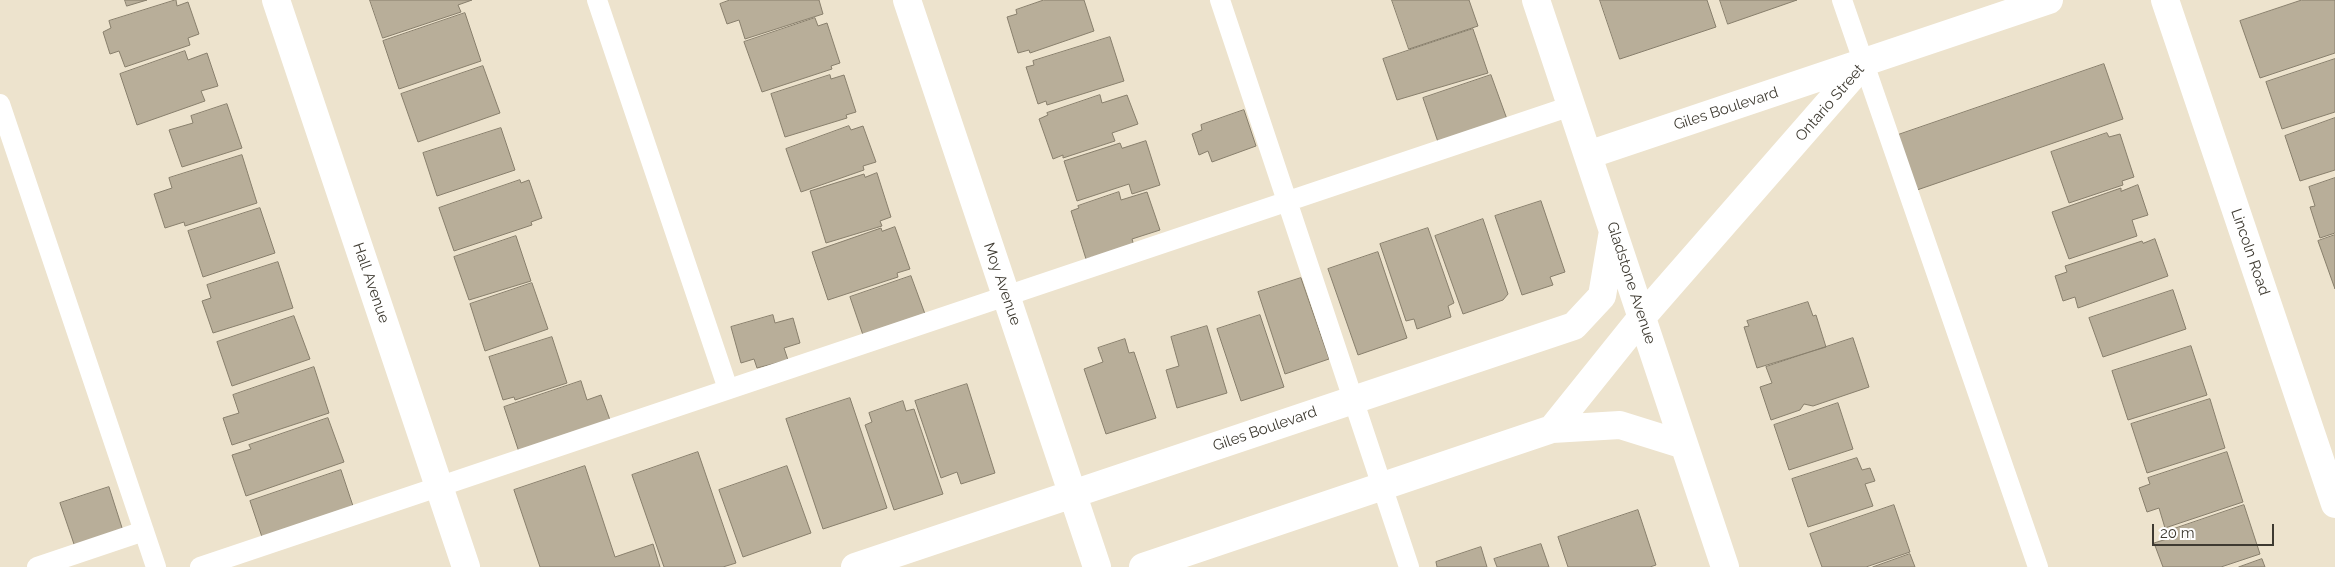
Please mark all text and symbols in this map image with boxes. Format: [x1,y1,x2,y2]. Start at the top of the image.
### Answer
street label: Ontario Street [1792,61,1868,145]
street label: Giles Boulevard [1671,84,1781,134]
street label: Lincoln Road [2227,206,2273,298]
street label: Gladstone Avenue [1603,220,1659,346]
street label: Hall Avenue [349,240,393,326]
street label: Moy Avenue [979,240,1025,328]
street label: Giles Boulevard [1211,403,1319,455]
scale bar [2155,514,2278,546]
text: 20 m [2160,524,2195,542]

